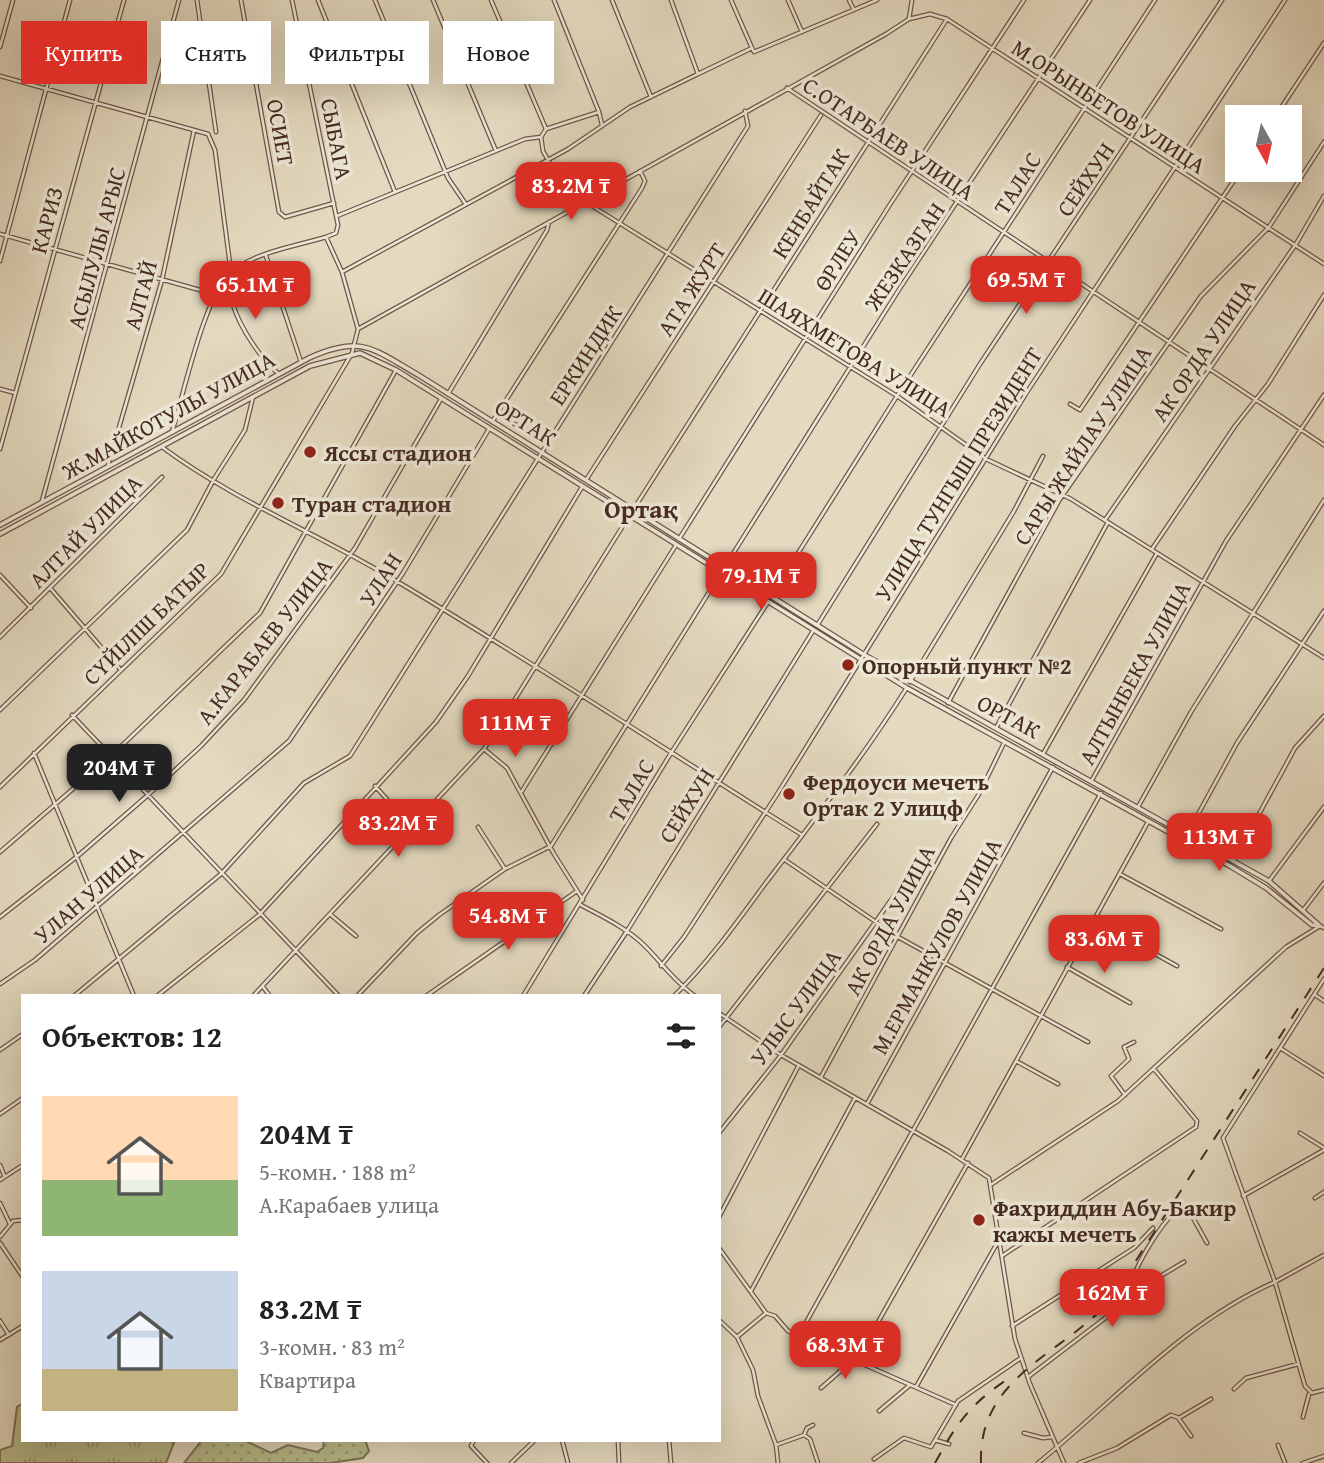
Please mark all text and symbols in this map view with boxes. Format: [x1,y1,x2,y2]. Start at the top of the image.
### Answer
chip: Купить [21,21,147,84]
chip: Снять [161,21,271,84]
chip: Фильтры [285,21,429,84]
chip: Новое [443,21,554,84]
street label: М.ОРЫНБЕТОВ УЛИЦА [1005,31,1213,181]
street label: С.ОТАРБАЕВ УЛИЦА [797,68,982,208]
street label: СЫБАГА [313,95,361,183]
street label: ОСИЕТ [259,96,303,168]
north arrow [1225,105,1302,182]
map controls [1225,105,1302,182]
street label: СЕЙХУН [1048,135,1122,223]
street label: КЕНБАЙТАК [763,141,857,265]
street label: ТАЛАС [985,145,1049,221]
pin: 83.2M ₸ [506,162,636,222]
street label: АСЫЛУЛЫ АРЫС [58,163,134,333]
text: 83.2M ₸ [531,168,611,201]
street label: КАРИЗ [21,183,71,257]
street label: ЖЕЗКАЗГАН [855,195,952,318]
street label: ӨРЛЕУ [805,222,869,297]
street label: АТА ЖУРТ [648,236,734,342]
street label: АЛТАЙ [115,256,165,334]
pin: 69.5M ₸ [961,256,1091,316]
pin: 65.1M ₸ [190,262,320,321]
text: 69.5M ₸ [986,262,1066,295]
text: 65.1M ₸ [215,267,295,300]
street label: АК ОРДА УЛИЦА [1143,272,1263,428]
street label: ШАЯХМЕТОВА УЛИЦА [752,279,958,425]
street label: ЕРКИНДИК [540,299,630,411]
street label: САРЫ ЖАЙЛАУ УЛИЦА [1005,339,1159,551]
street label: УЛИЦА ТУНГЫШ ПРЕЗИДЕНТ [866,340,1050,607]
street label: Ж.МАЙКОТУЛЫ УЛИЦА [55,343,280,488]
street label: ОРТАК [489,390,563,454]
place label: Яссы стадион [323,436,472,469]
marker: Яссы стадион [302,444,318,460]
street label: АЛТАЙ УЛИЦА [21,467,149,595]
place label: Туран стадион [292,487,451,520]
district label: Ортақ [604,489,679,528]
marker: Туран стадион [270,495,286,511]
street label: УЛАН [350,546,410,612]
street label: А.КАРАБАЕВ УЛИЦА [188,551,340,731]
pin: 79.1M ₸ [696,552,826,612]
street label: СҮЙІЛІШ БАТЫР [75,554,217,692]
text: 79.1M ₸ [721,558,801,591]
street label: АЛТЫНБЕКА УЛИЦА [1070,575,1198,771]
place label: Опорный пункт №2 [862,649,1072,682]
marker: Опорный пункт №2 [840,657,856,673]
street label: ОРТАК [972,686,1046,746]
pin: 111M ₸ [458,700,572,759]
text: 111M ₸ [479,705,551,738]
pin: 204M ₸ [62,744,176,804]
text: 204M ₸ [83,750,155,783]
street label: ТАЛАС [600,752,662,828]
street label: СЕЙХУН [650,761,722,849]
place label: Фердоуси мечеть Ортак 2 Улицф [803,765,989,824]
marker: Фердоуси мечеть Ортак 2 Улицф [781,786,797,802]
pin: 83.2M ₸ [333,800,463,859]
text: 83.2M ₸ [358,805,438,838]
pin: 113M ₸ [1162,814,1276,873]
text: 113M ₸ [1183,819,1255,852]
street label: М.ЕРМАНКУЛОВ УЛИЦА [863,832,1009,1060]
street label: УЛАН УЛИЦА [26,837,150,951]
street label: АК ОРДА УЛИЦА [835,839,943,1001]
pin: 54.8M ₸ [443,892,573,952]
text: 54.8M ₸ [468,898,548,931]
pin: 83.6M ₸ [1039,916,1169,975]
text: 83.6M ₸ [1064,921,1144,954]
street label: УЛЫС УЛИЦА [741,942,849,1072]
text: Объектов: 12 [42,1014,222,1058]
icon: filters [662,1017,700,1055]
text: 204M ₸ [259,1111,354,1155]
icon: home [98,1124,182,1208]
text: 5-комн. · 188 m² [259,1155,416,1188]
text: А.Карабаев улица [259,1188,439,1221]
place label: Фахриддин Абу-Бакир кажы мечеть [993,1191,1236,1250]
marker: Фахриддин Абу-Бакир кажы мечеть [971,1212,987,1228]
pin: 162M ₸ [1055,1270,1169,1329]
text: 162M ₸ [1076,1275,1148,1308]
text: 83.2M ₸ [259,1286,362,1330]
icon: home [98,1299,182,1383]
pin: 68.3M ₸ [780,1322,910,1381]
text: 68.3M ₸ [805,1327,885,1360]
text: 3-комн. · 83 m² [259,1330,405,1363]
text: Квартира [259,1363,356,1396]

